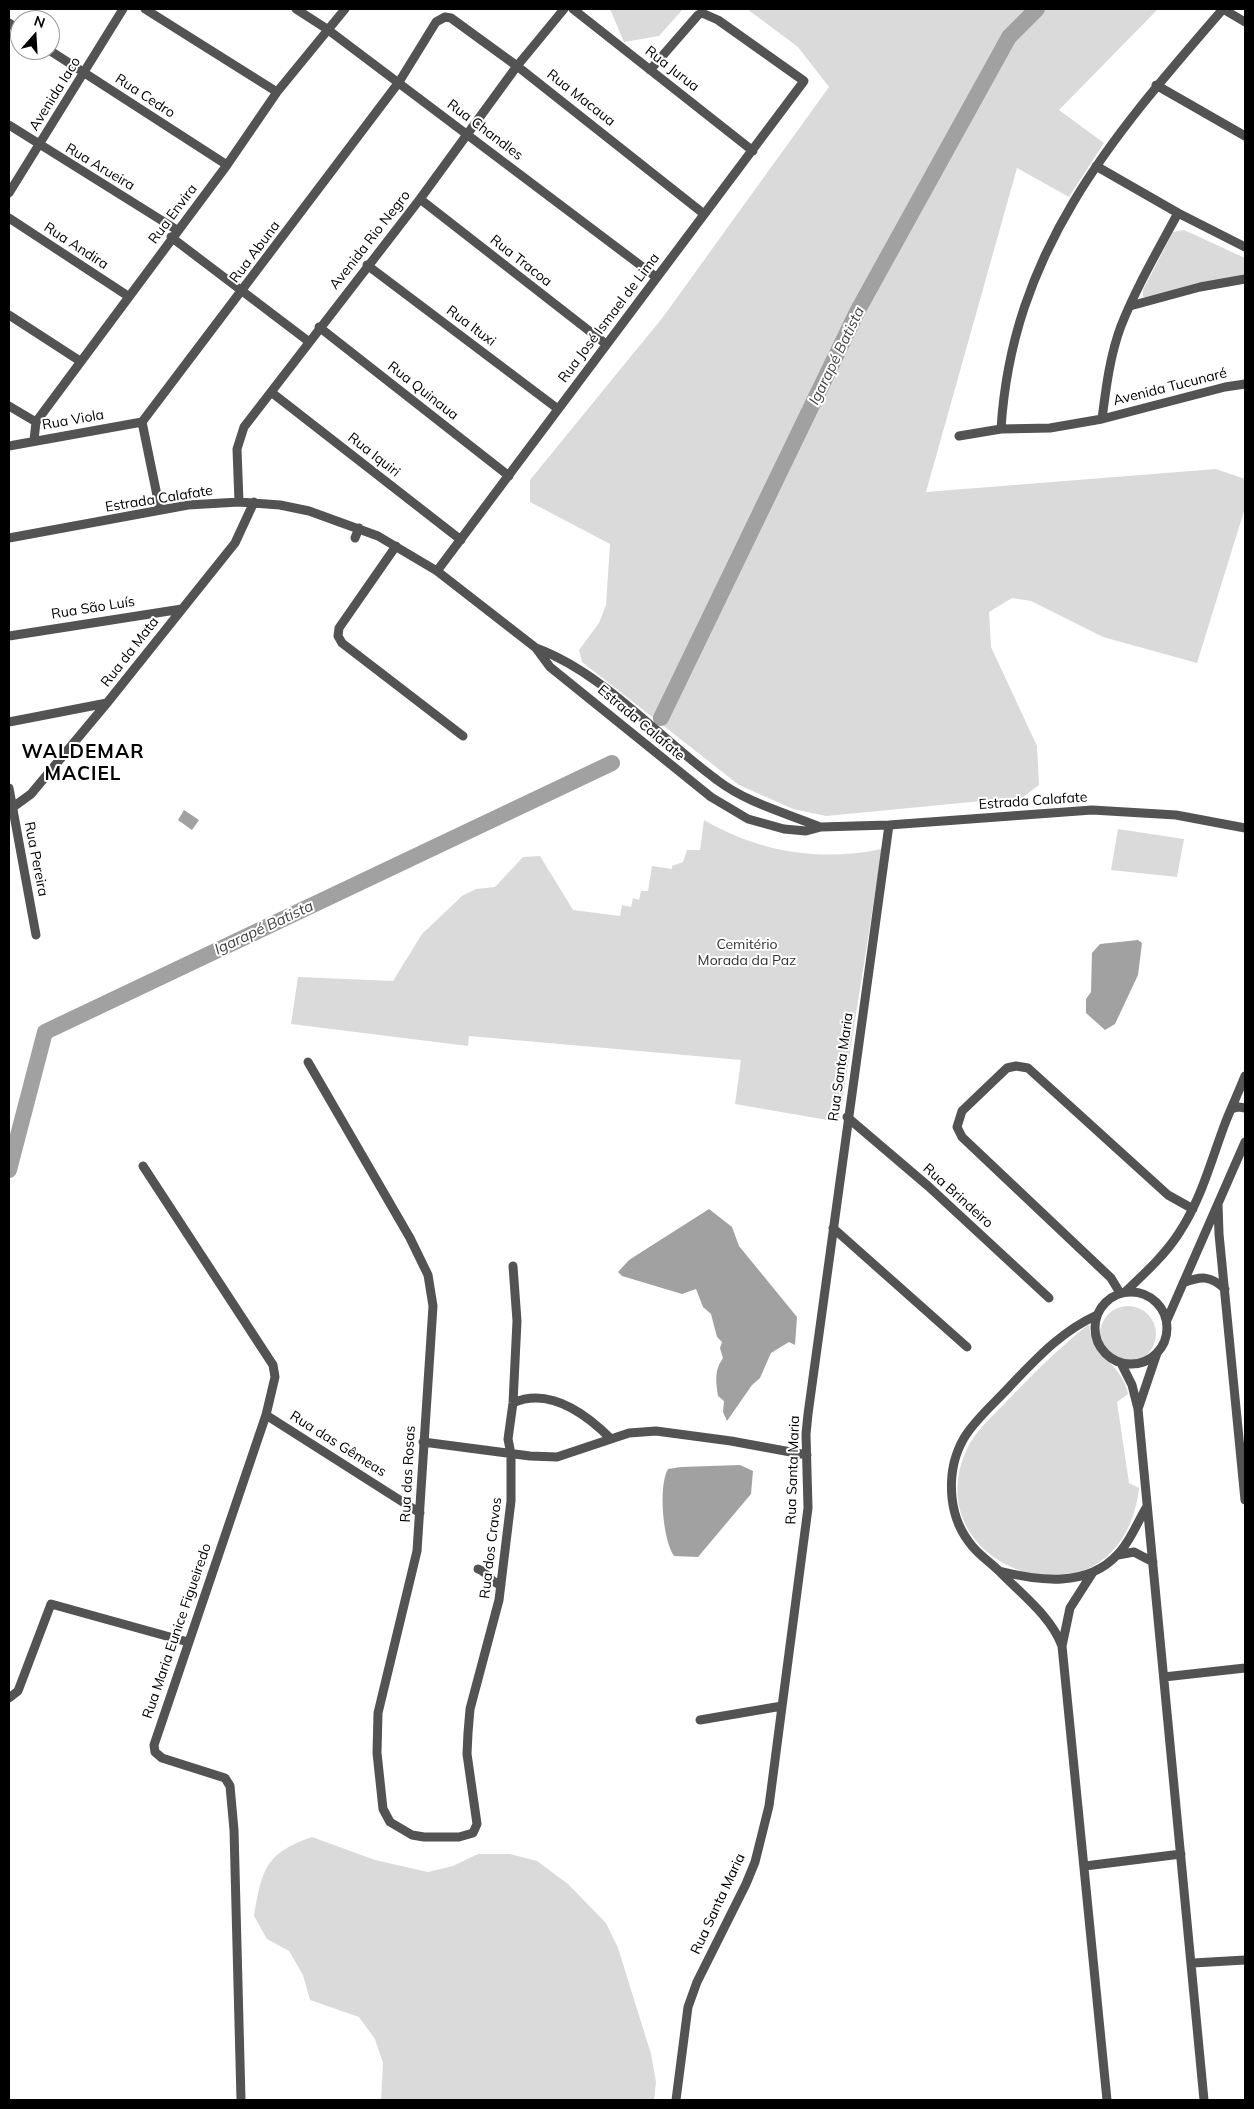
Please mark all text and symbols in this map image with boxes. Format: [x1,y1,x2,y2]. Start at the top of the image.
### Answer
north arrow [10,10,60,60]
text: N [32,12,47,32]
street label: Rua Jurua [642,43,702,95]
street label: Avenida Iaco [26,54,84,134]
street label: Rua Macaua [544,66,618,130]
street label: Rua Cedro [112,70,178,122]
street label: Rua Chandles [444,96,526,164]
street label: Rua Arueira [62,140,138,194]
street label: Rua Envira [145,181,201,247]
street label: Avenida Rio Negro [326,187,414,293]
street label: Rua Abuna [226,218,284,286]
street label: Rua Andira [41,219,111,273]
street label: Rua Tracoa [487,232,555,290]
street label: Rua José Ismael de Lima [555,250,663,386]
street label: Rua Ituxi [443,302,499,350]
water label: Igarapé Batista [805,304,869,408]
street label: Rua Quinaua [384,358,462,424]
street label: Avenida Tucunaré [1111,365,1229,409]
street label: Rua Viola [41,406,105,434]
street label: Rua Iquiri [345,429,403,481]
street label: Estrada Calafate [104,482,214,516]
street label: Rua São Luís [50,593,136,623]
street label: Rua da Mata [98,614,162,690]
street label: Estrada Calafate [594,682,688,764]
district label: WALDEMAR MACIEL [21,741,145,785]
street label: Estrada Calafate [978,789,1088,813]
street label: Rua Pereira [21,820,51,898]
water label: Igarapé Batista [212,897,316,959]
park label: Cemitério Morada da Paz [698,937,796,970]
street label: Rua Santa Maria [825,1012,857,1122]
street label: Rua Brindeiro [920,1160,996,1232]
street label: Rua das Gêmeas [287,1408,389,1480]
street label: Rua Santa Maria [783,1415,803,1525]
street label: Rua das Rosas [397,1425,419,1523]
street label: Rua dos Cravos [476,1496,506,1600]
street label: Rua Maria Eunice Figueiredo [139,1541,215,1721]
street label: Rua Santa Maria [687,1851,749,1957]

